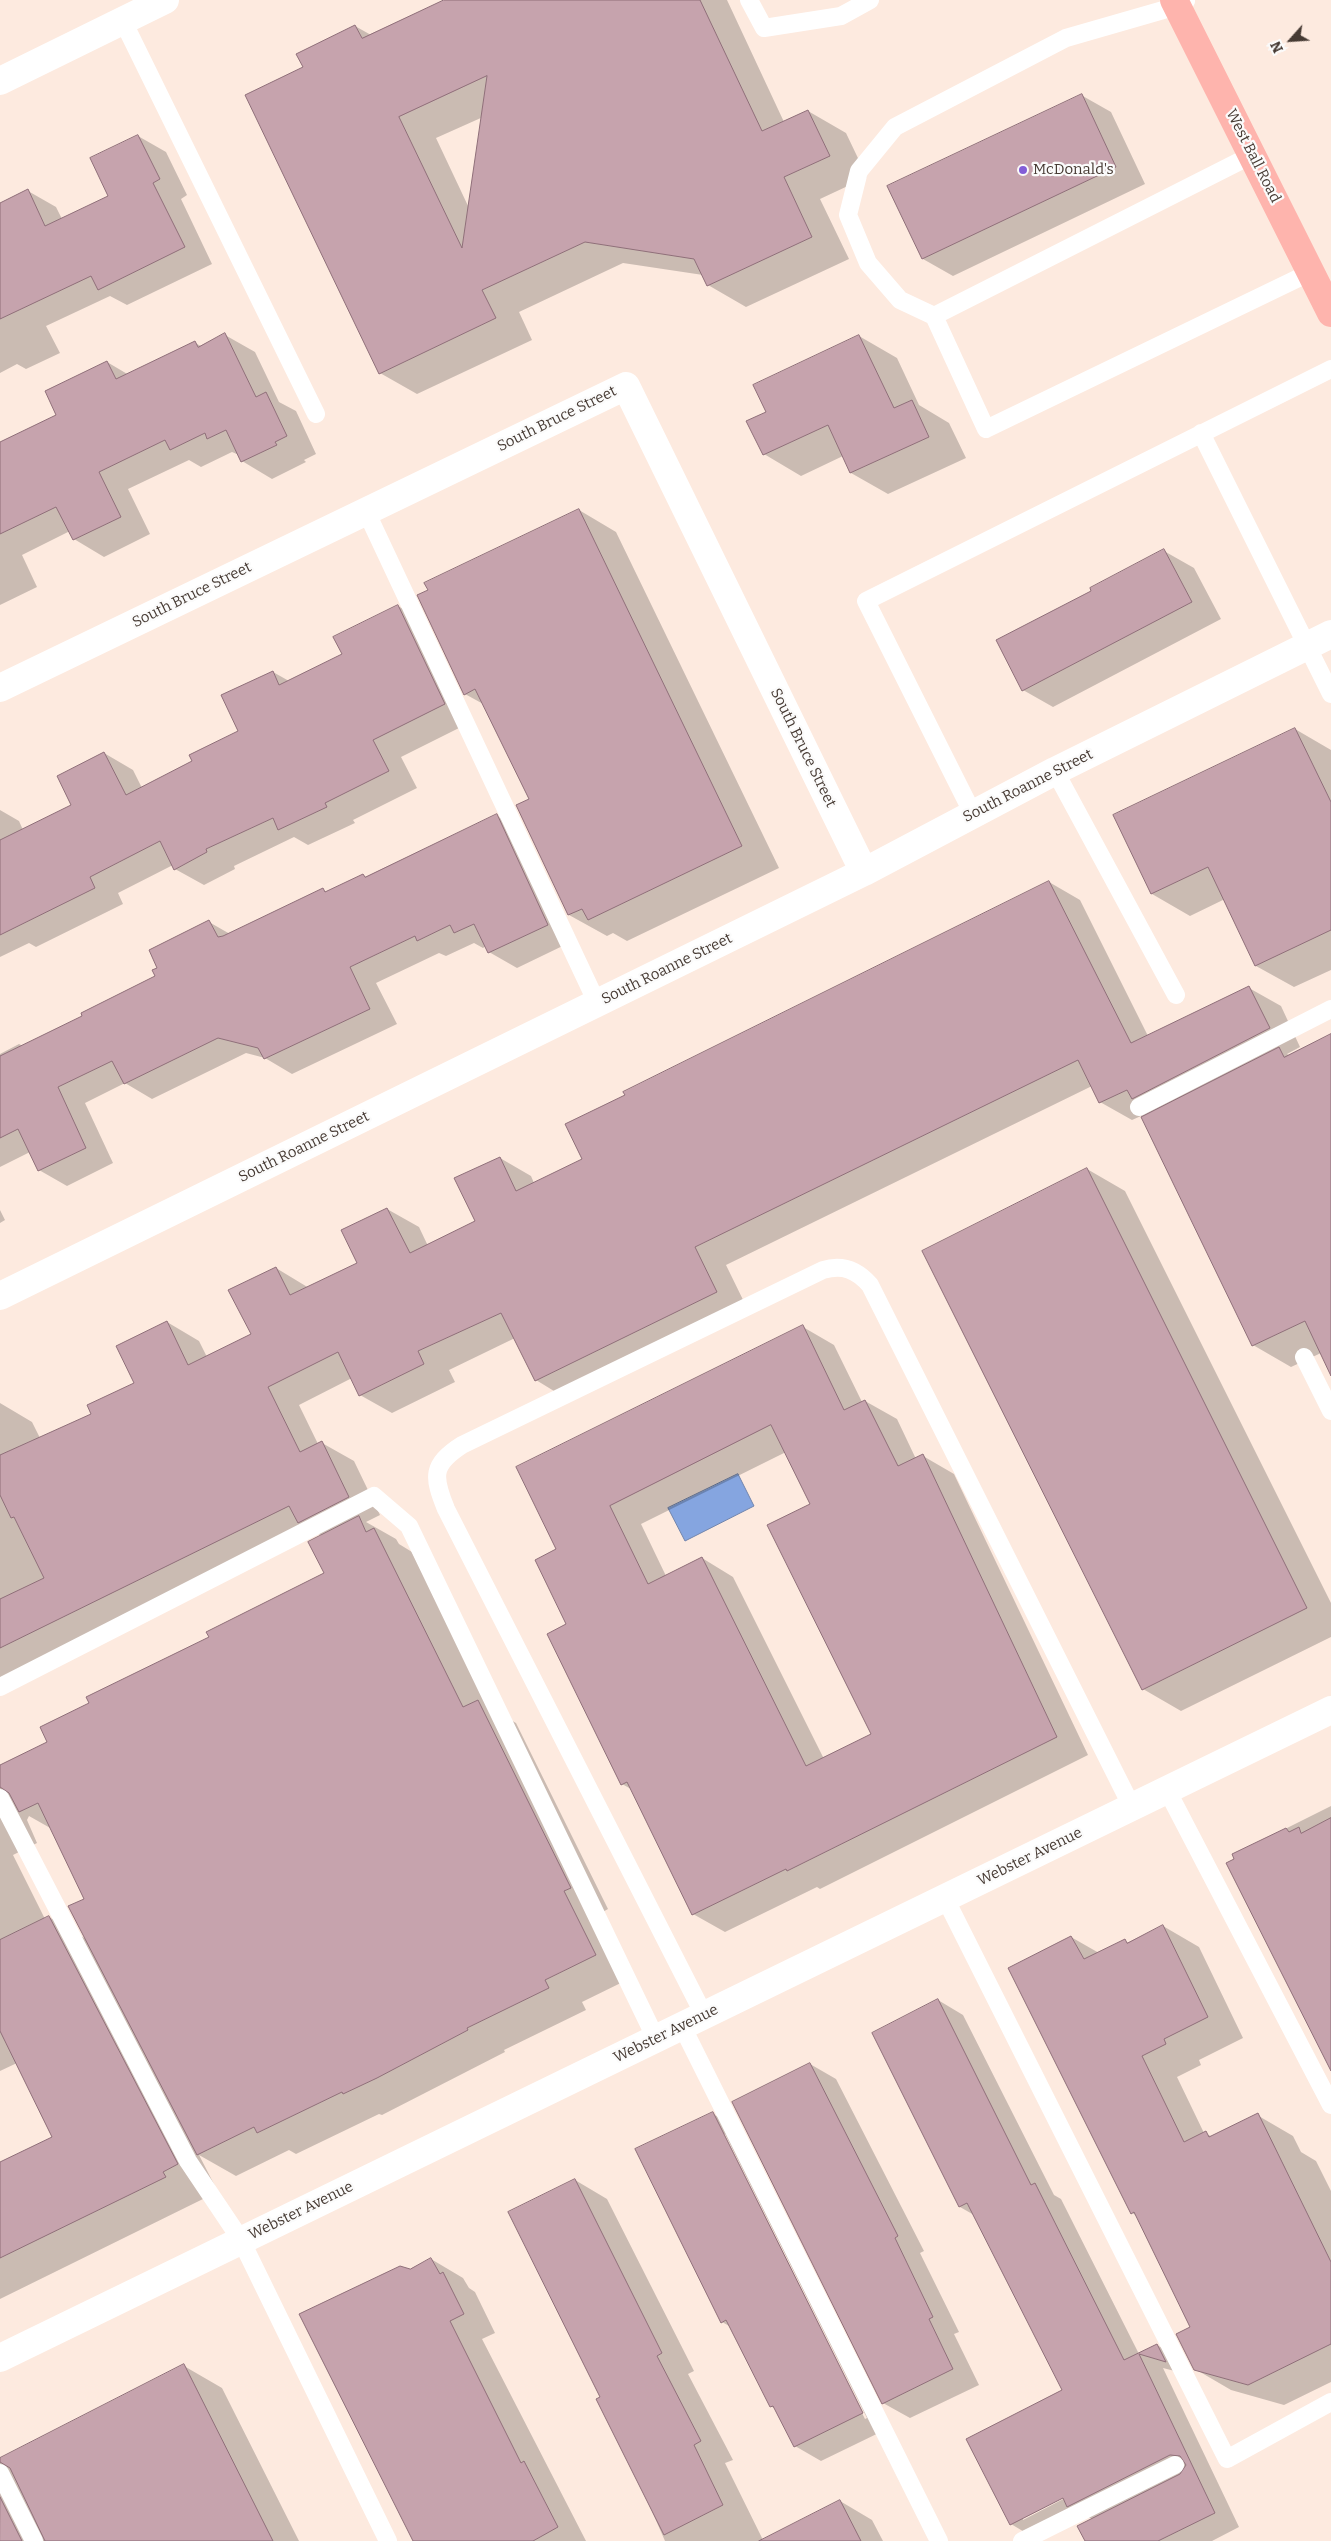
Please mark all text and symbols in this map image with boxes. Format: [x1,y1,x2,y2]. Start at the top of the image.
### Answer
north arrow [1266,15,1316,65]
text: N [1267,38,1287,55]
street label: West Ball Road [1222,106,1284,206]
place label: McDonald's [1033,161,1114,179]
marker: McDonald's [1017,164,1029,176]
street label: South Bruce Street [494,382,620,456]
street label: South Bruce Street [129,558,255,632]
street label: South Bruce Street [766,685,840,811]
street label: South Roanne Street [960,745,1096,827]
street label: South Roanne Street [599,930,735,1008]
street label: South Roanne Street [236,1108,372,1186]
street label: Webster Avenue [975,1824,1085,1890]
street label: Webster Avenue [611,2001,721,2067]
street label: Webster Avenue [246,2178,356,2244]

